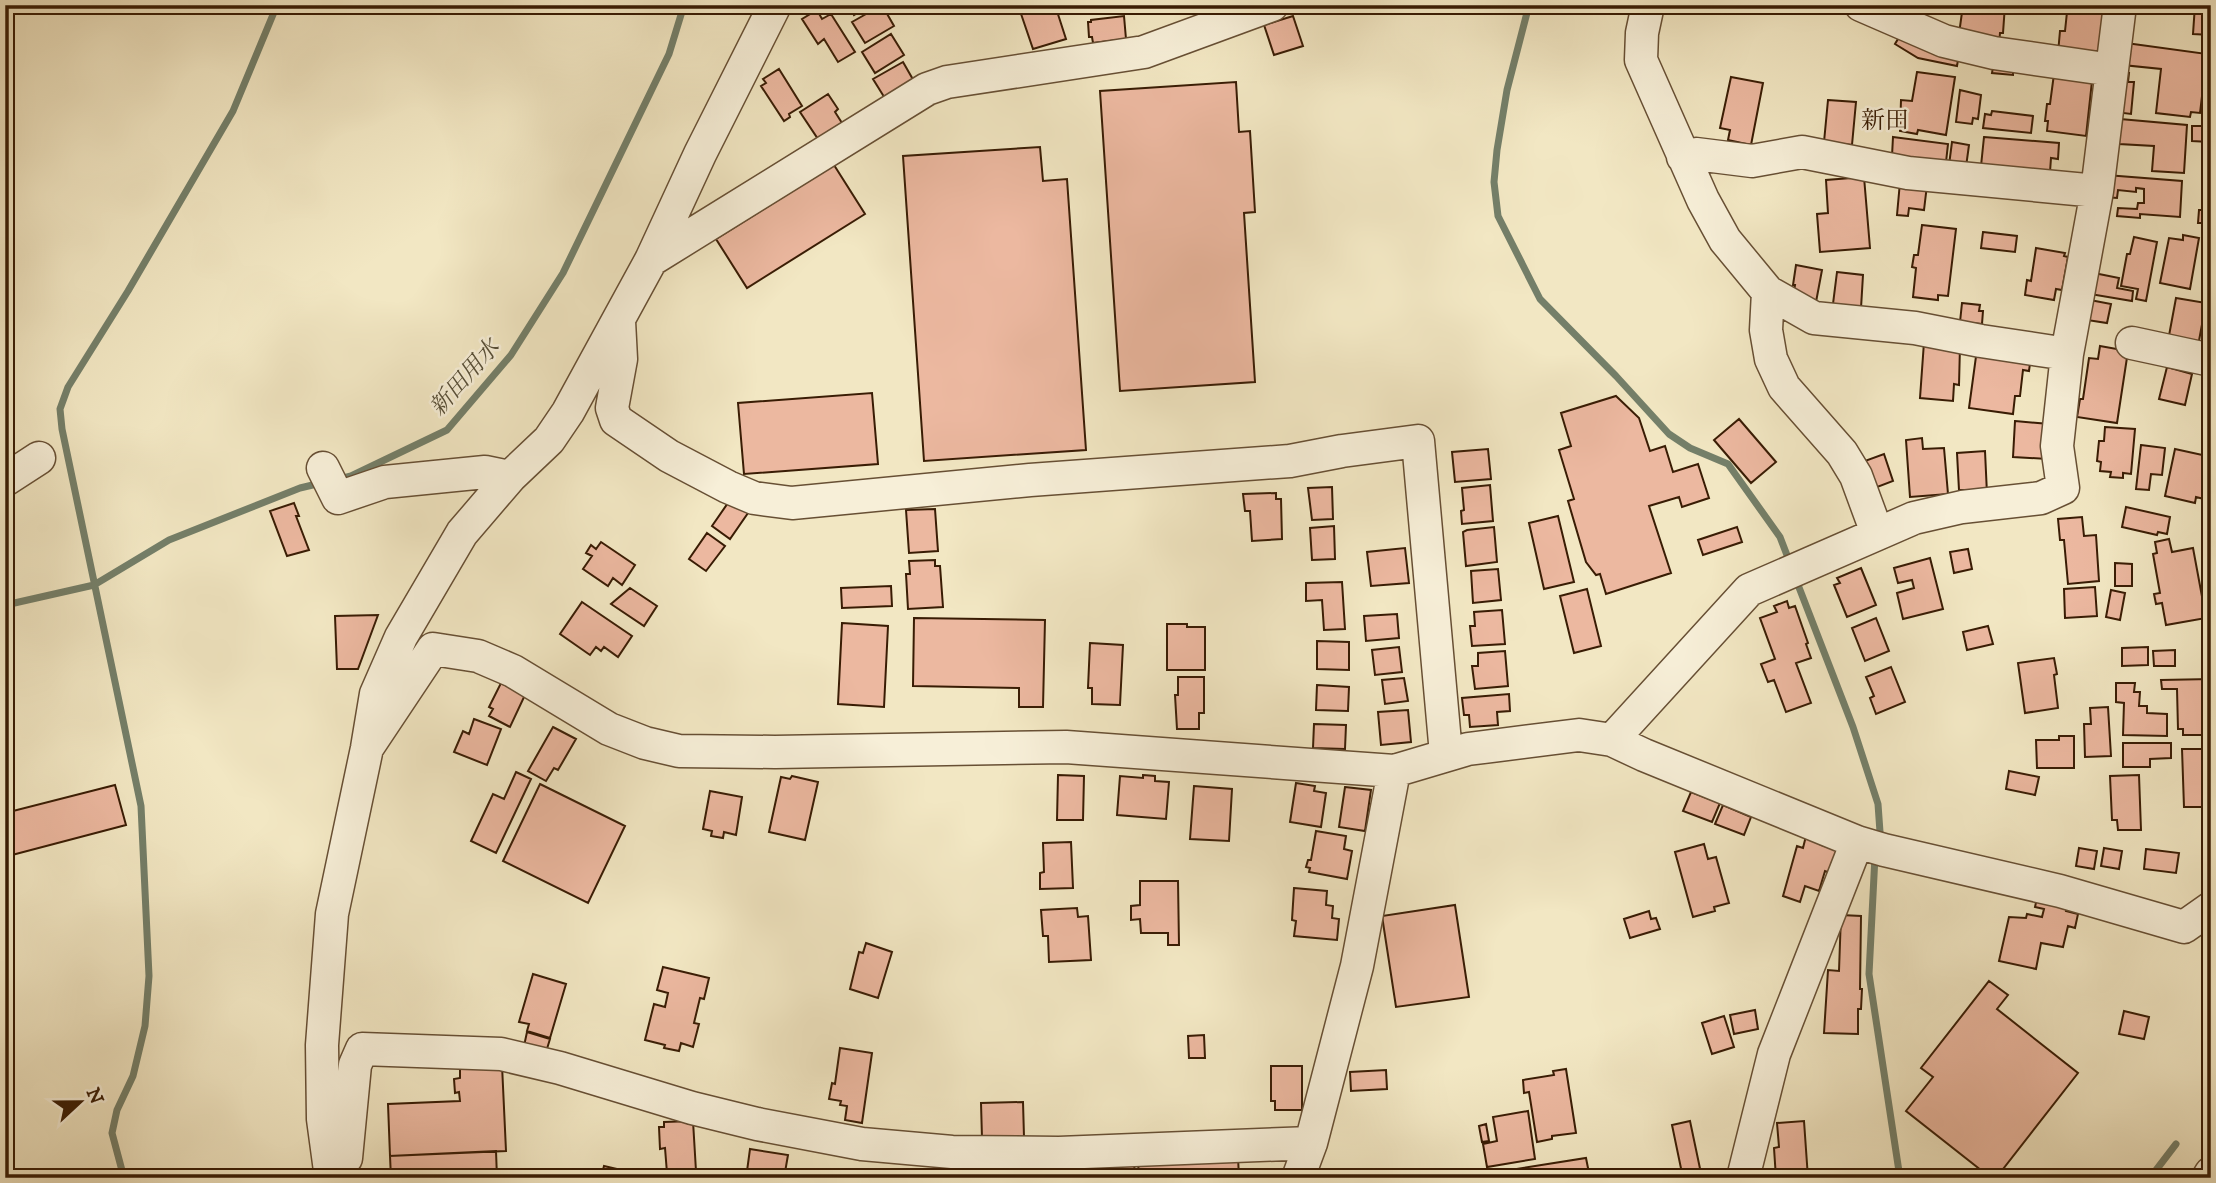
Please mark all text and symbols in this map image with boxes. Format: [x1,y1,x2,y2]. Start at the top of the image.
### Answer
district label: 新田 [1861,106,1909,136]
water label: 新田用水 [424,332,508,422]
north arrow [46,1068,116,1138]
text: N [81,1085,108,1108]

